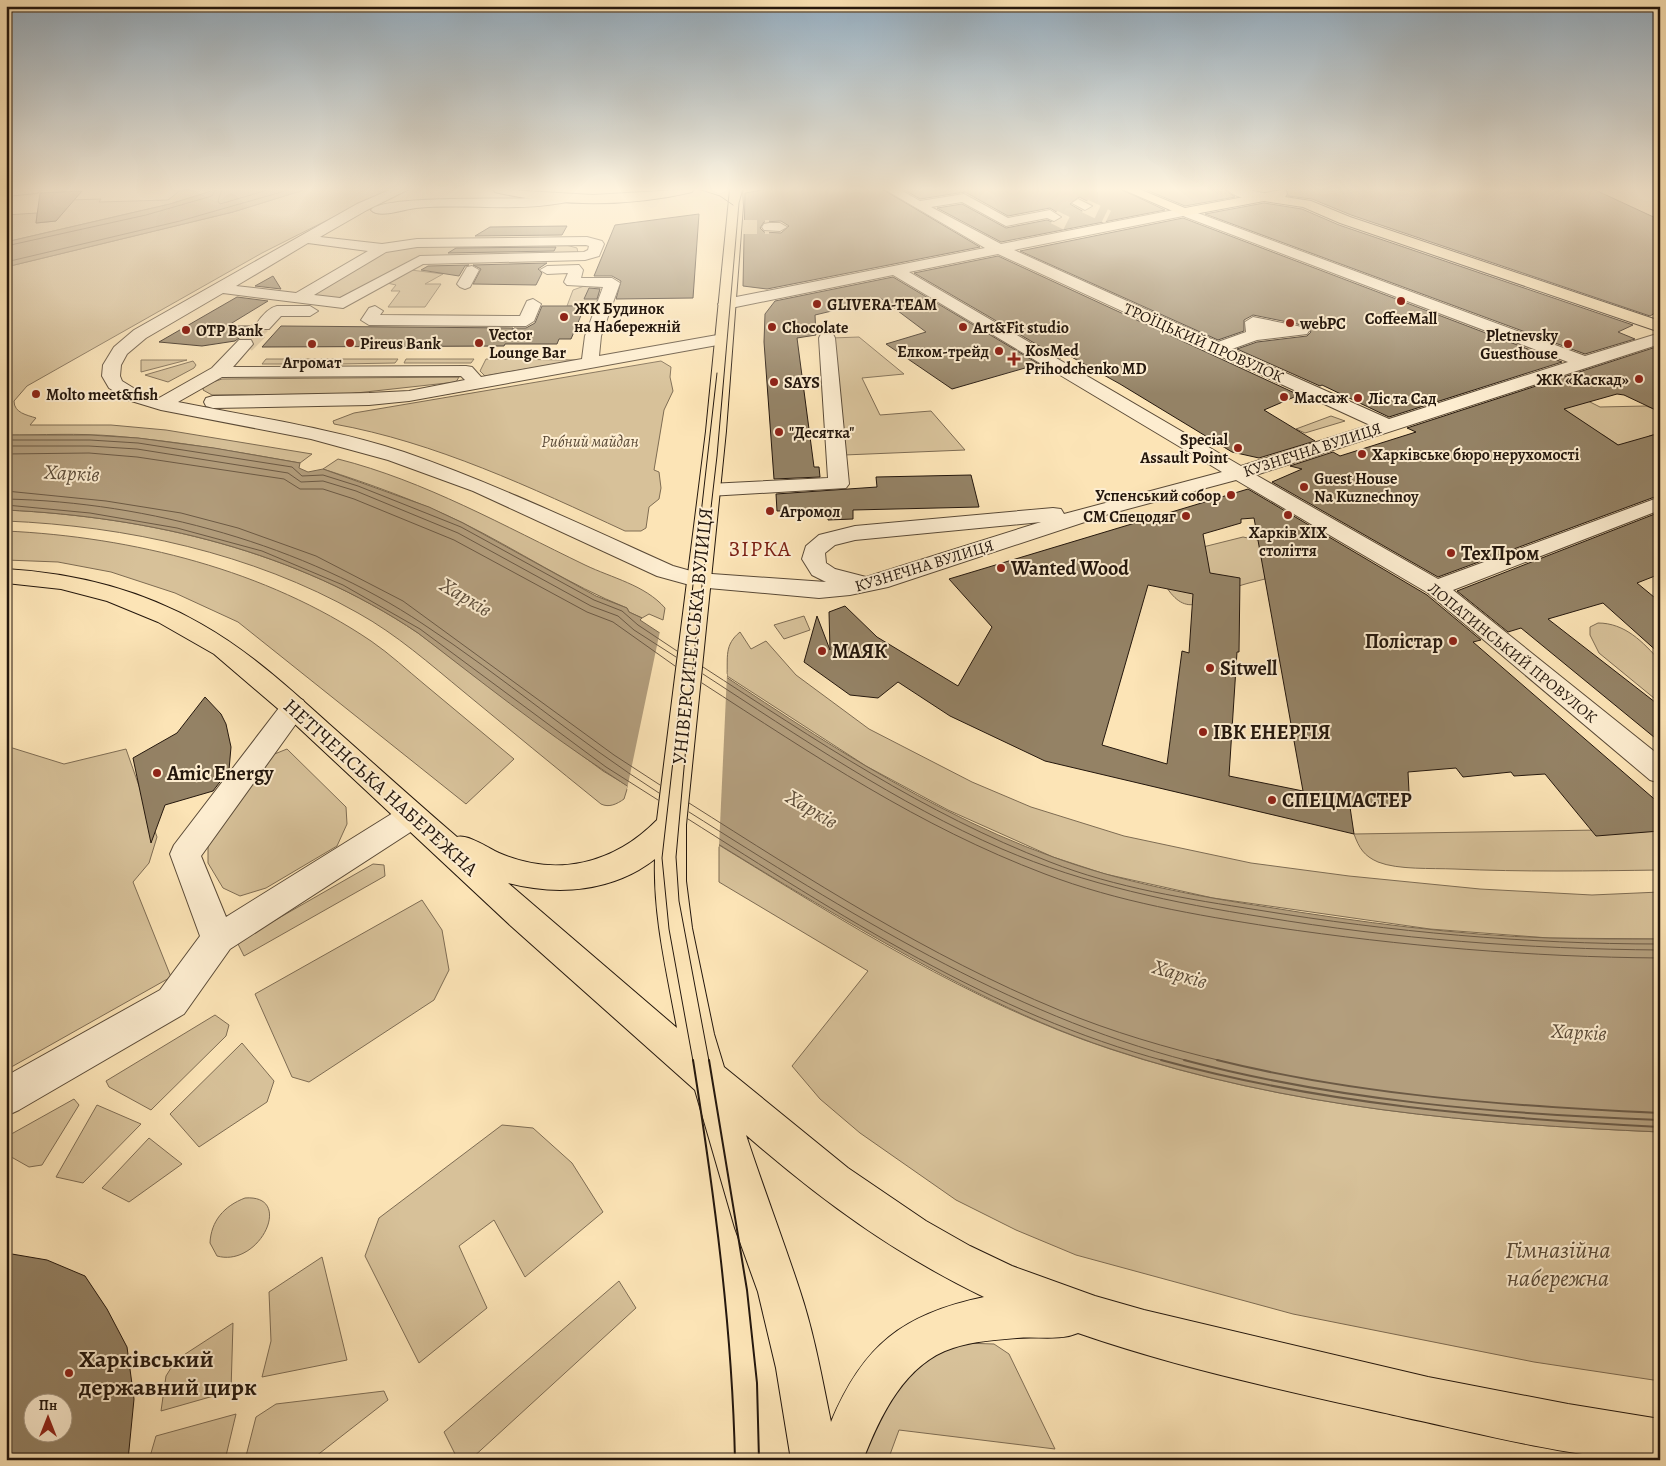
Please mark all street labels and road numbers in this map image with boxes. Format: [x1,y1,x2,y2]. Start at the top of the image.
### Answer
street label: ТРОЇЦЬКИЙ ПРОВУЛОК [1120,298,1288,388]
street label: КУЗНЕЧНА ВУЛИЦЯ [1240,417,1385,483]
street label: УНІВЕРСИТЕТСЬКА ВУЛИЦЯ [666,506,719,766]
street label: КУЗНЕЧНА ВУЛИЦЯ [852,534,997,598]
street label: ЛОПАТИНСЬКИЙ ПРОВУЛОК [1423,578,1602,728]
street label: НЕТІЧЕНСЬКА НАБЕРЕЖНА [277,693,484,882]

